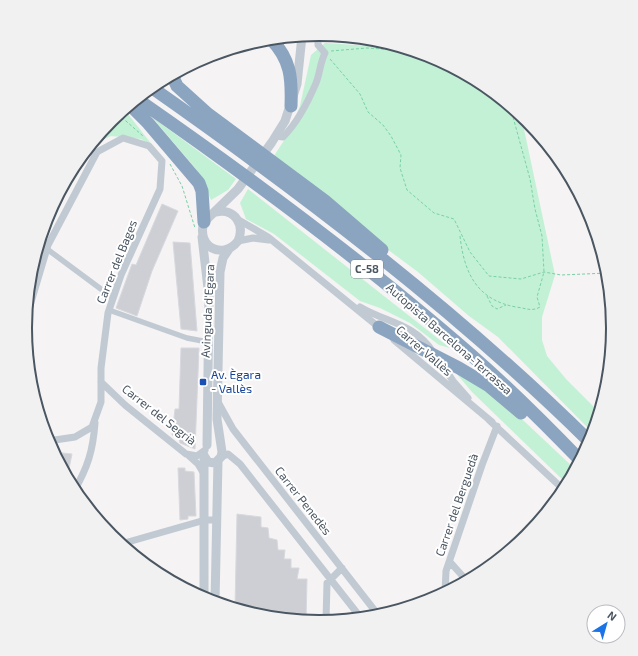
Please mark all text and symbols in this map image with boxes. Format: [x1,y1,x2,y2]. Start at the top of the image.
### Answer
street label: Carrer del Bages [93,218,139,306]
road number: C-58 [351,260,383,278]
street label: Avinguda d'Egara [198,264,216,358]
street label: Autopista Barcelona-Terrassa [384,280,515,397]
street label: Carrer Vallès [394,322,455,378]
place label: Av. Ègara - Vallès [211,367,261,395]
marker: Av. Ègara - Vallès [198,377,208,387]
street label: Carrer del Segrià [120,381,199,447]
street label: Carrer del Berguedà [432,451,480,558]
street label: Carrer Penedès [273,463,335,537]
north arrow [586,604,626,644]
text: N [605,608,619,623]

